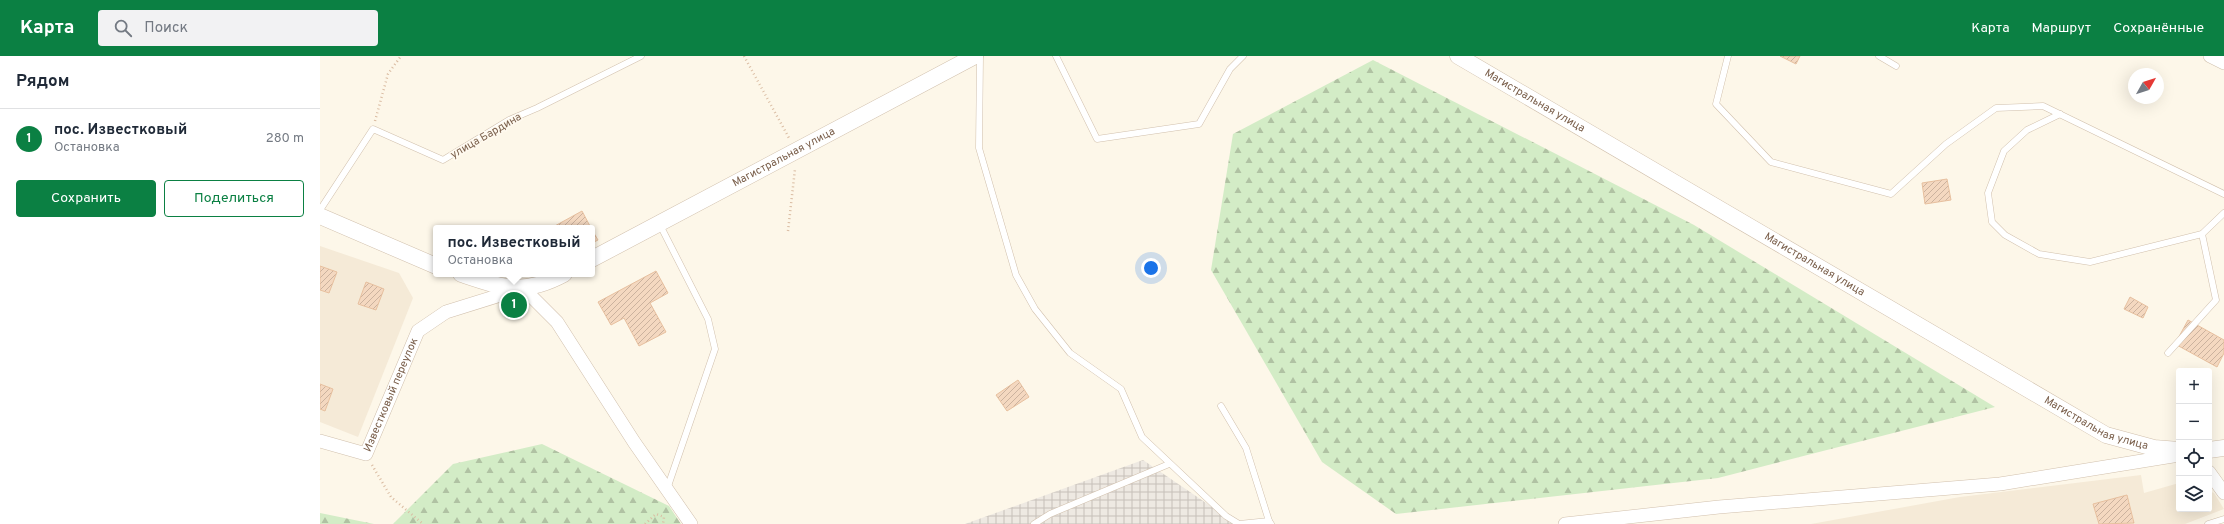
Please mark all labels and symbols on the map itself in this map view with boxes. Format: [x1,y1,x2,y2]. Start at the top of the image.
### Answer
street label: Магистральная улица [1482,66,1588,136]
north arrow [2128,68,2164,104]
street label: улица Бардина [448,110,524,162]
street label: Магистральная улица [730,124,838,190]
street label: Магистральная улица [1762,230,1867,299]
your location [1141,258,1161,278]
pin: 1 [501,290,527,320]
street label: Известковый переулок [361,336,421,454]
street label: Магистральная улица [2041,393,2150,453]

